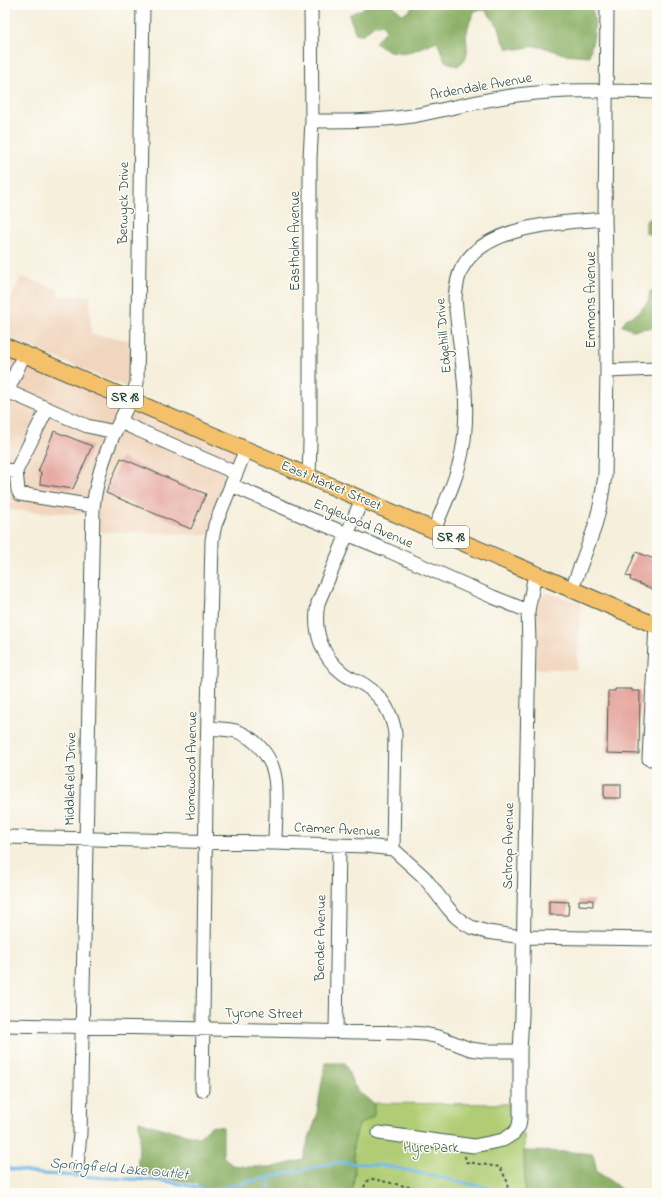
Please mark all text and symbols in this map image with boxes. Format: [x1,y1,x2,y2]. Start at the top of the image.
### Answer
street label: Ardendale Avenue [428,68,534,106]
street label: Berwyck Drive [113,161,136,245]
street label: Eastholm Avenue [285,190,306,291]
street label: Emmons Avenue [581,251,602,348]
street label: Edgehill Drive [430,297,459,375]
road number: SR 18 [107,386,143,408]
street label: East Market Street [277,455,385,517]
street label: Englewood Avenue [309,494,417,556]
road number: SR 18 [433,526,469,548]
street label: Homewood Avenue [181,710,203,821]
street label: Middlefield Drive [60,731,82,826]
street label: Schrop Avenue [498,802,520,889]
street label: Cramer Avenue [293,817,381,843]
street label: Bender Avenue [310,894,332,982]
street label: Tyrone Street [225,1003,304,1026]
park label: Hyre Park [403,1138,460,1160]
water label: Springfield Lake Outlet [49,1152,191,1187]

